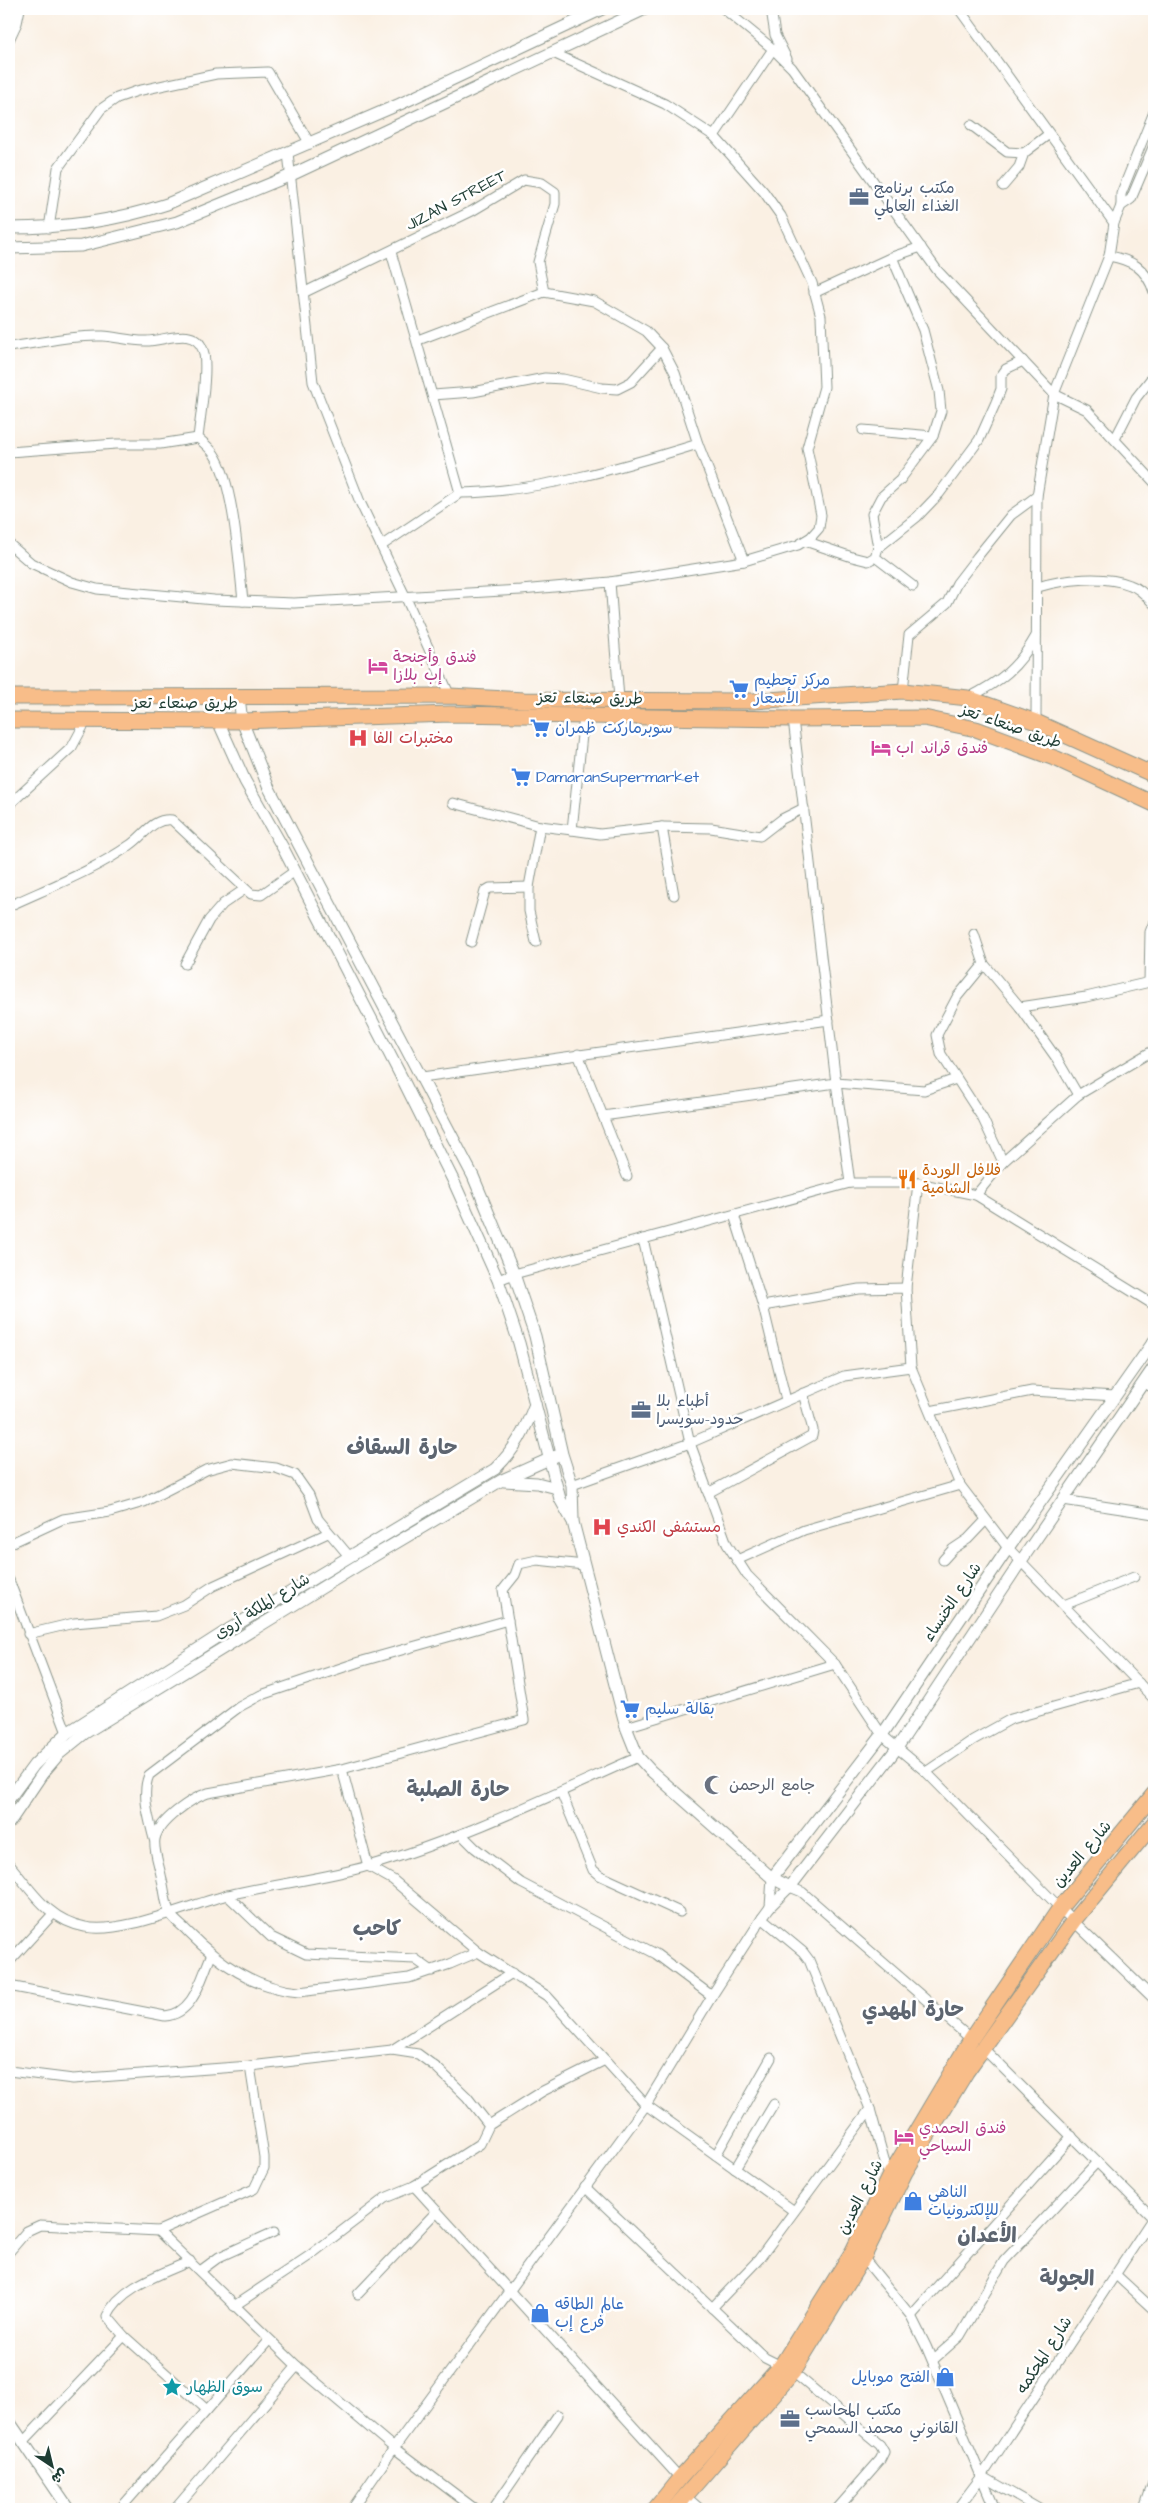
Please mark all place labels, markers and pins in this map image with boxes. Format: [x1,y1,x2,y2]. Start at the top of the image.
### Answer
place label: مكتب برنامج الغذاء العالمي [874,177,959,220]
office icon: مكتب برنامج الغذاء العالمي [848,186,870,208]
place label: فندق وأجنحة إب بلازا [393,646,477,686]
hotel icon: فندق وأجنحة إب بلازا [367,655,389,677]
place label: مركز تحطيم الأسعار [752,669,830,709]
supermarket icon: مركز تحطيم الأسعار [728,678,750,700]
supermarket icon: سوبرماركت ظمران [529,717,551,739]
place label: سوبرماركت ظمران [555,717,673,739]
hospital icon: مختبرات الفا [347,727,369,749]
place label: مختبرات الفا [373,727,453,749]
hotel icon: فندق قراند اب [870,737,892,759]
place label: فندق قراند اب [896,737,988,759]
supermarket icon: DamaranSupermarket [510,766,532,788]
place label: DamaranSupermarket [536,766,700,788]
place label: فلافل الوردة الشامية [922,1159,1001,1199]
restaurant icon: فلافل الوردة الشامية [896,1168,918,1190]
place label: أطباء بلا حدود-سويسرا [656,1390,743,1430]
office icon: أطباء بلا حدود-سويسرا [630,1399,652,1421]
hospital icon: مستشفى الكندي [591,1516,613,1538]
place label: مستشفى الكندي [617,1516,721,1538]
supermarket icon: بقالة سليم [619,1698,641,1720]
place label: بقالة سليم [645,1698,715,1721]
mosque icon: جامع الرحمن [703,1774,725,1796]
place label: جامع الرحمن [729,1774,815,1796]
place label: فندق الحمدي السياحي [919,2117,1006,2160]
hotel icon: فندق الحمدي السياحي [893,2126,915,2148]
place label: الناهي للإلكترونيات [928,2181,999,2221]
shop icon: الناهي للإلكترونيات [902,2190,924,2212]
place label: عالم الطاقه فرع إب [555,2293,624,2333]
shop icon: عالم الطاقه فرع إب [529,2302,551,2324]
place label: الفتح موبايل [851,2366,930,2388]
shop icon: الفتح موبايل [934,2366,956,2388]
place icon: سوق الظهار [161,2376,183,2398]
place label: سوق الظهار [185,2376,263,2398]
place label: مكتب المحاسب القانوني محمد السمحي [805,2399,958,2442]
office icon: مكتب المحاسب القانوني محمد السمحي [779,2408,801,2430]

